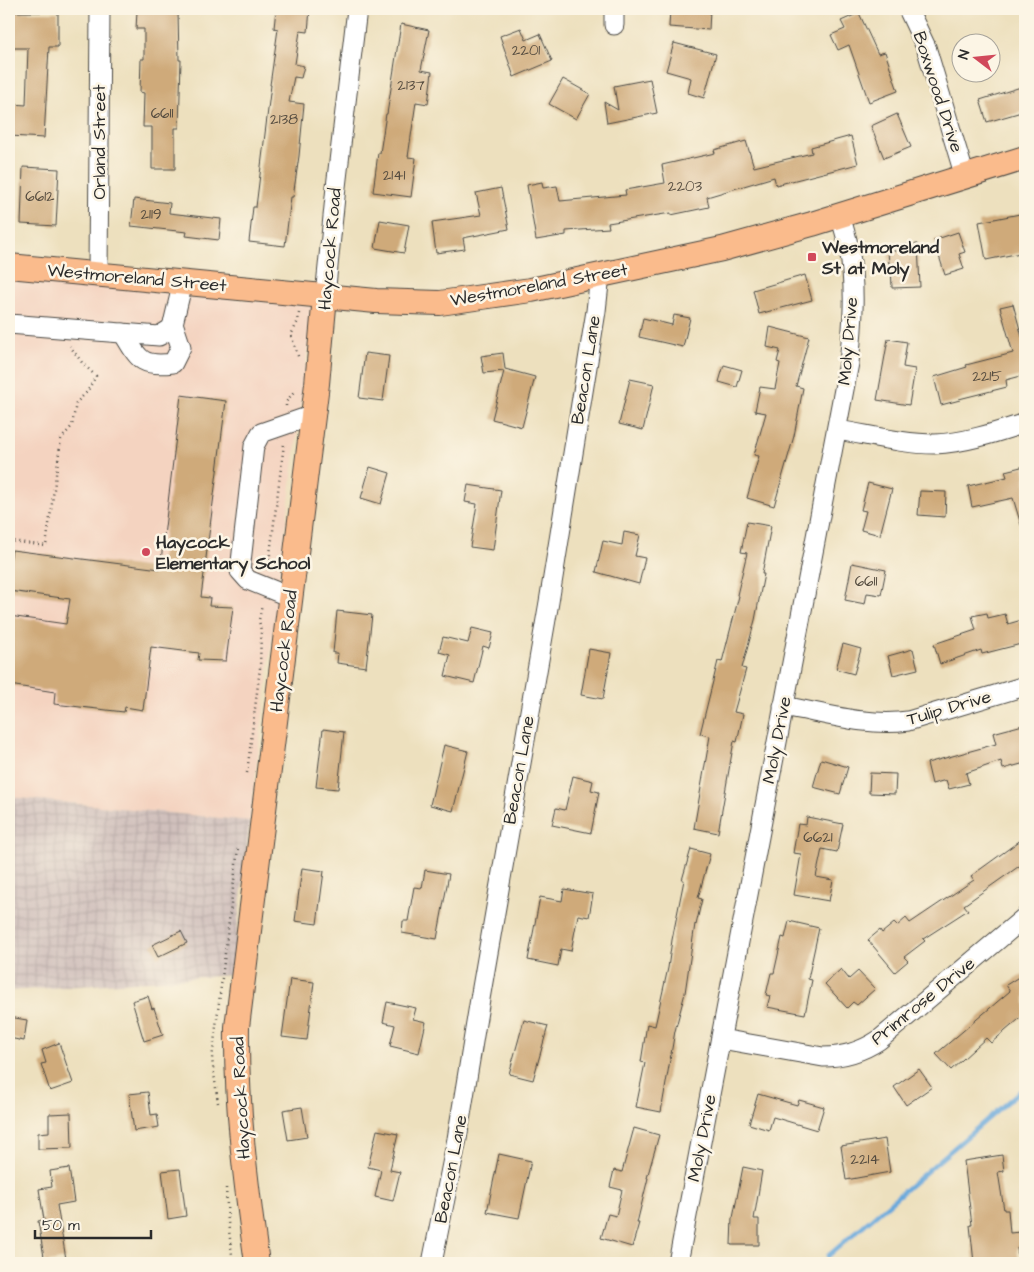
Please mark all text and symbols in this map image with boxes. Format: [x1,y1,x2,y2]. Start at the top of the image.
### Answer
street label: Boxwood Drive [907,28,969,156]
north arrow [952,32,1002,82]
house number: 2201 [512,40,540,61]
text: N [954,48,975,62]
house number: 2137 [397,75,425,96]
street label: Orland Street [87,84,112,199]
house number: 6611 [151,103,173,124]
house number: 2138 [270,109,298,130]
house number: 2141 [383,165,405,186]
house number: 2203 [668,176,702,197]
house number: 6612 [25,186,55,207]
street label: Haycock Road [312,187,349,311]
house number: 2119 [141,204,161,225]
place label: Westmoreland St at Moly [821,235,940,282]
marker: Westmoreland St at Moly [806,251,818,263]
street label: Westmoreland Street [448,257,630,313]
street label: Westmoreland Street [46,258,228,298]
street label: Moly Drive [832,296,865,386]
street label: Beacon Lane [565,314,607,426]
house number: 2215 [972,366,1002,387]
place label: Haycock Elementary School [156,530,311,577]
marker: Haycock Elementary School [140,546,152,558]
house number: 6611 [855,571,877,592]
street label: Haycock Road [264,589,305,713]
street label: Tulip Drive [904,684,994,732]
street label: Moly Drive [756,694,799,786]
street label: Beacon Lane [497,714,541,826]
house number: 6621 [803,827,833,848]
street label: Primrose Drive [866,951,981,1051]
street label: Haycock Road [225,1036,258,1160]
street label: Moly Drive [681,1092,724,1184]
street label: Beacon Lane [428,1112,474,1225]
house number: 2214 [850,1149,880,1170]
scale bar [35,1207,151,1239]
text: 50 m [42,1215,80,1236]

